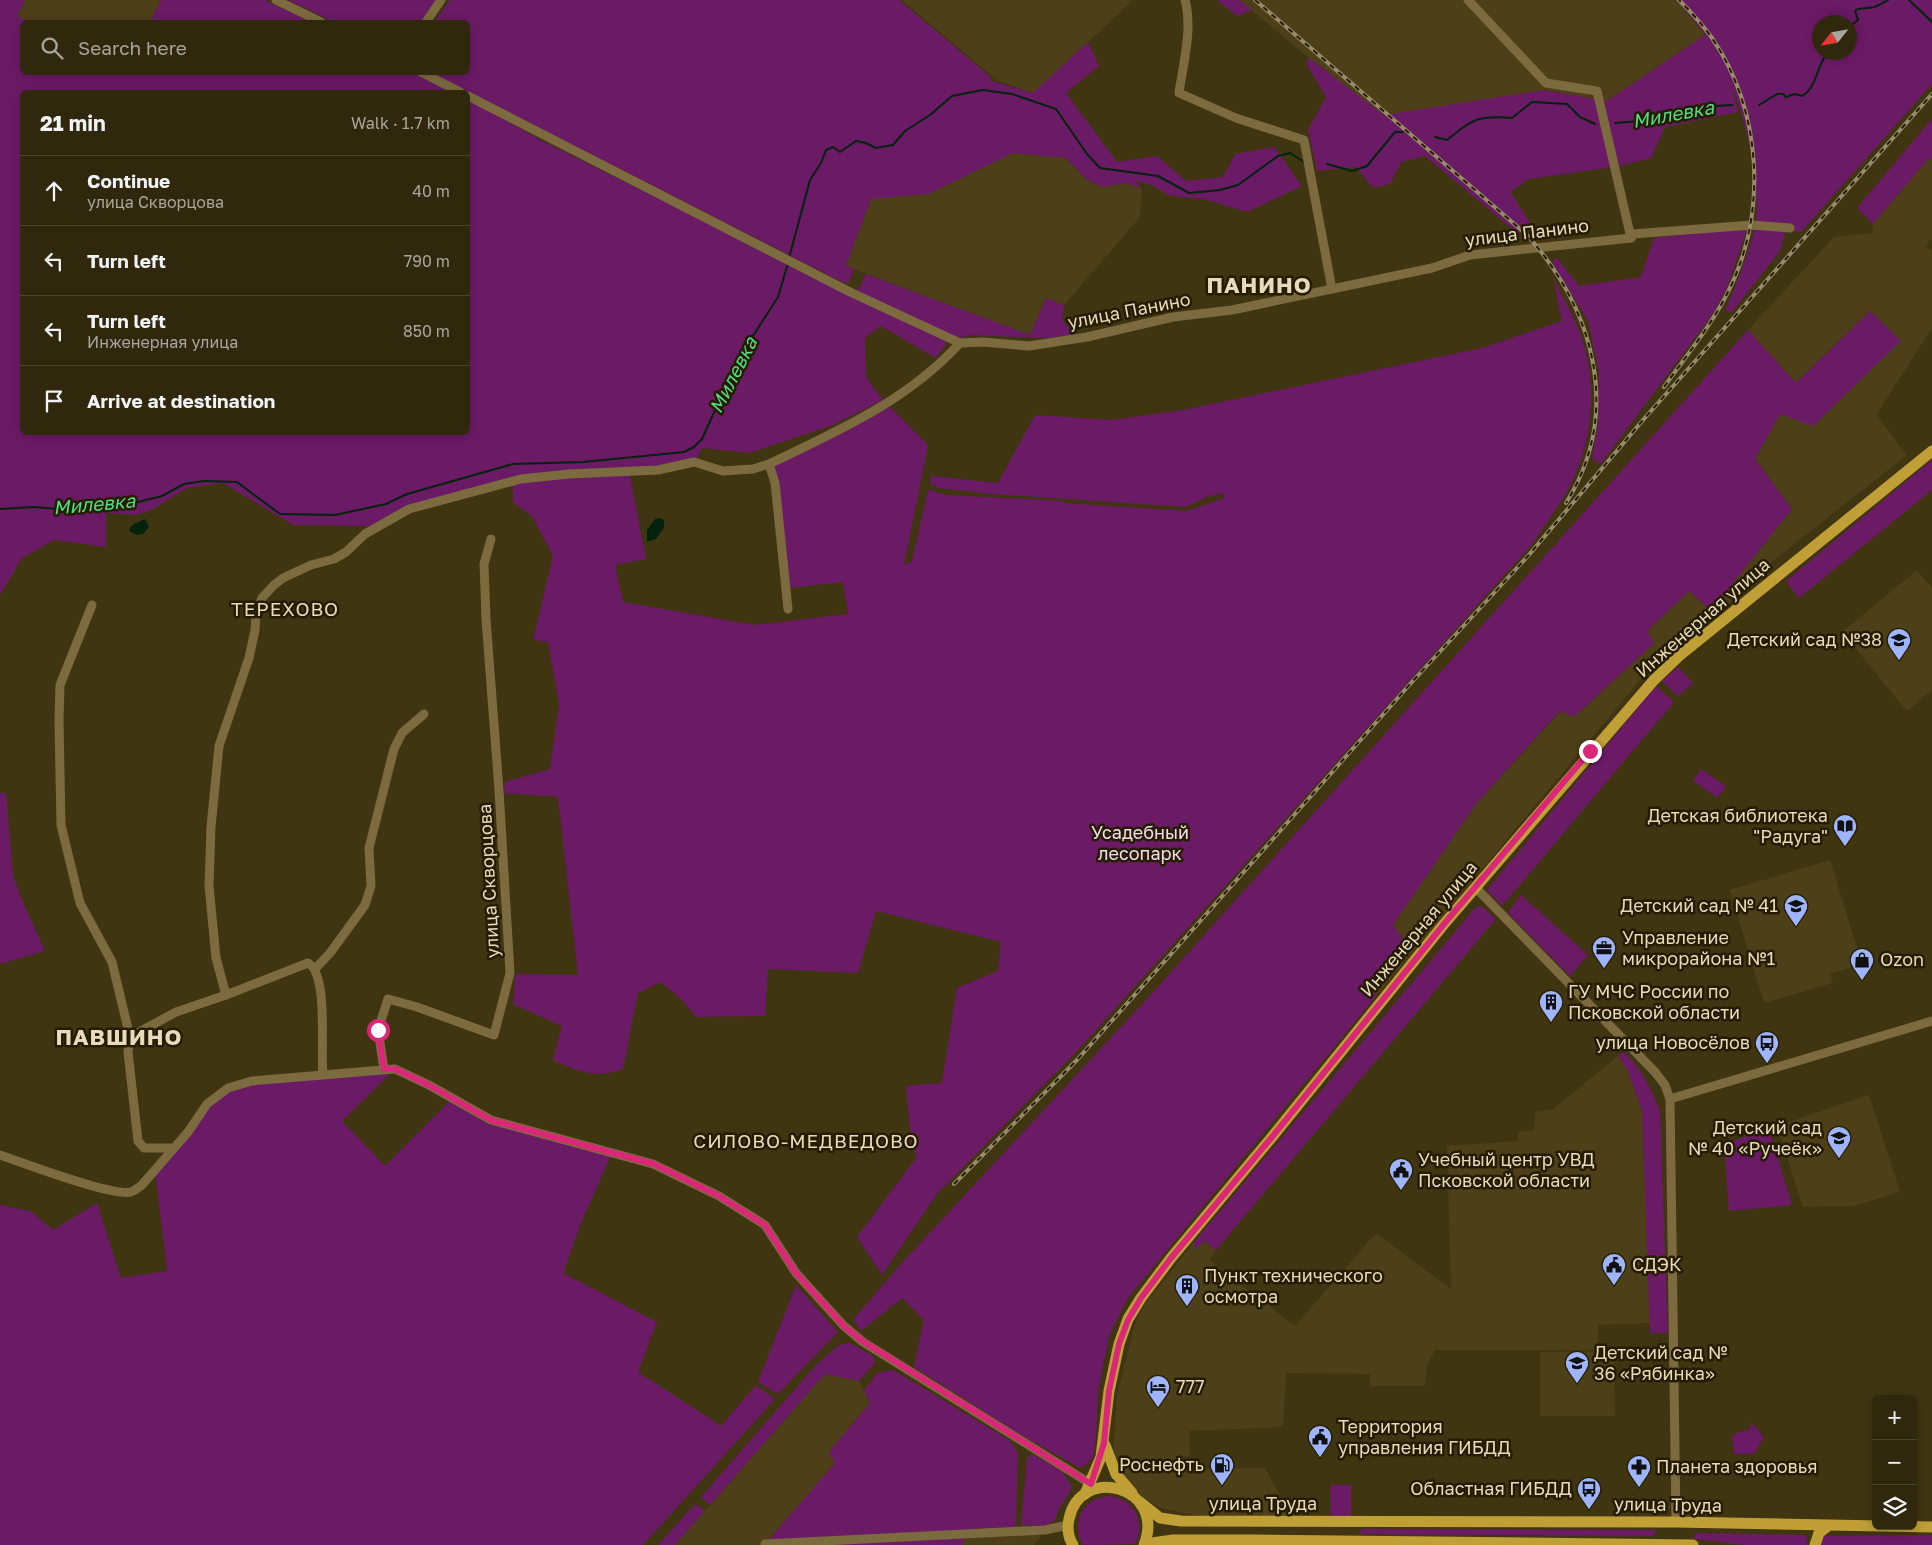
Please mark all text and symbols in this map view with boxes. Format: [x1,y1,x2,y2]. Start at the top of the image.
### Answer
north arrow [1812,15,1857,60]
search box [20,20,470,75]
icon: search [38,34,66,62]
text: Search here [78,36,187,59]
water label: Милевка [1630,95,1717,132]
text: 21 min [40,110,106,136]
text: Walk · 1.7 km [351,113,450,133]
text: Continue [87,169,170,192]
icon: ahead [40,177,68,205]
text: 40 m [412,181,450,201]
text: улица Скворцова [87,192,224,212]
street label: улица Панино [1464,213,1590,251]
icon: left [40,247,68,275]
text: Turn left [87,249,166,272]
text: 790 m [404,251,450,271]
district label: ПАНИНО [1206,271,1312,298]
street label: улица Панино [1066,287,1192,333]
text: Turn left [87,309,166,332]
icon: left [40,317,68,345]
text: 850 m [403,321,450,341]
text: Инженерная улица [87,332,238,352]
water label: Милевка [704,332,762,417]
icon: arrive [40,387,68,415]
text: Arrive at destination [87,389,275,412]
water label: Милевка [52,488,137,519]
street label: Инженерная улица [1631,553,1774,681]
district label: ТЕРЕХОВО [231,597,339,620]
school or university icon: Детский сад №38 [1886,627,1912,661]
place label: Детский сад №38 [1727,628,1882,650]
route end [1579,740,1602,763]
street label: улица Скворцова [473,803,503,959]
place label: Детская библиотека "Радуга" [1647,804,1828,847]
library icon: Детская библиотека "Радуга" [1832,813,1858,847]
park label: Усадебный лесопарк [1091,821,1189,864]
street label: Инженерная улица [1355,856,1481,1001]
school or university icon: Детский сад № 41 [1783,893,1809,927]
place label: Детский сад № 41 [1620,894,1778,916]
place label: Управление микрорайона №1 [1622,926,1776,969]
office icon: Управление микрорайона №1 [1591,935,1617,969]
shop icon: Ozon [1849,947,1875,981]
place label: Ozon [1880,948,1924,970]
place label: ГУ МЧС России по Псковской области [1568,980,1740,1023]
building icon: ГУ МЧС России по Псковской области [1538,989,1564,1023]
route start [367,1019,390,1042]
district label: ПАВШИНО [55,1023,183,1050]
bus stop icon: улица Новосёлов [1754,1030,1780,1064]
place label: улица Новосёлов [1596,1031,1750,1053]
place label: Детский сад № 40 «Ручеёк» [1688,1116,1822,1159]
school or university icon: Детский сад № 40 «Ручеёк» [1826,1125,1852,1159]
district label: СИЛОВО-МЕДВЕДОВО [693,1129,919,1152]
place label: Учебный центр УВД Псковской области [1418,1148,1595,1191]
public building icon: Учебный центр УВД Псковской области [1388,1157,1414,1191]
public building icon: СДЭК [1601,1252,1627,1286]
place label: СДЭК [1632,1253,1682,1275]
place label: Пункт технического осмотра [1204,1264,1383,1307]
building icon: Пункт технического осмотра [1174,1273,1200,1307]
place label: Детский сад № 36 «Рябинка» [1594,1341,1728,1384]
school or university icon: Детский сад № 36 «Рябинка» [1564,1350,1590,1384]
hotel icon: 777 [1145,1374,1171,1408]
place label: 777 [1176,1375,1205,1397]
map controls [1872,1395,1917,1530]
button: + [1872,1395,1917,1440]
place label: Территория управления ГИБДД [1338,1415,1511,1458]
public building icon: Территория управления ГИБДД [1307,1424,1333,1458]
button: − [1872,1440,1917,1485]
fuel station icon: Роснефть [1209,1452,1235,1486]
place label: Роснефть [1119,1453,1204,1475]
pharmacy icon: Планета здоровья [1626,1454,1652,1488]
place label: Планета здоровья [1656,1455,1817,1477]
bus stop icon: Областная ГИБДД [1576,1476,1602,1510]
place label: Областная ГИБДД [1410,1477,1572,1499]
button: layers [1872,1485,1917,1530]
street label: улица Труда [1209,1492,1317,1514]
street label: улица Труда [1614,1492,1722,1516]

